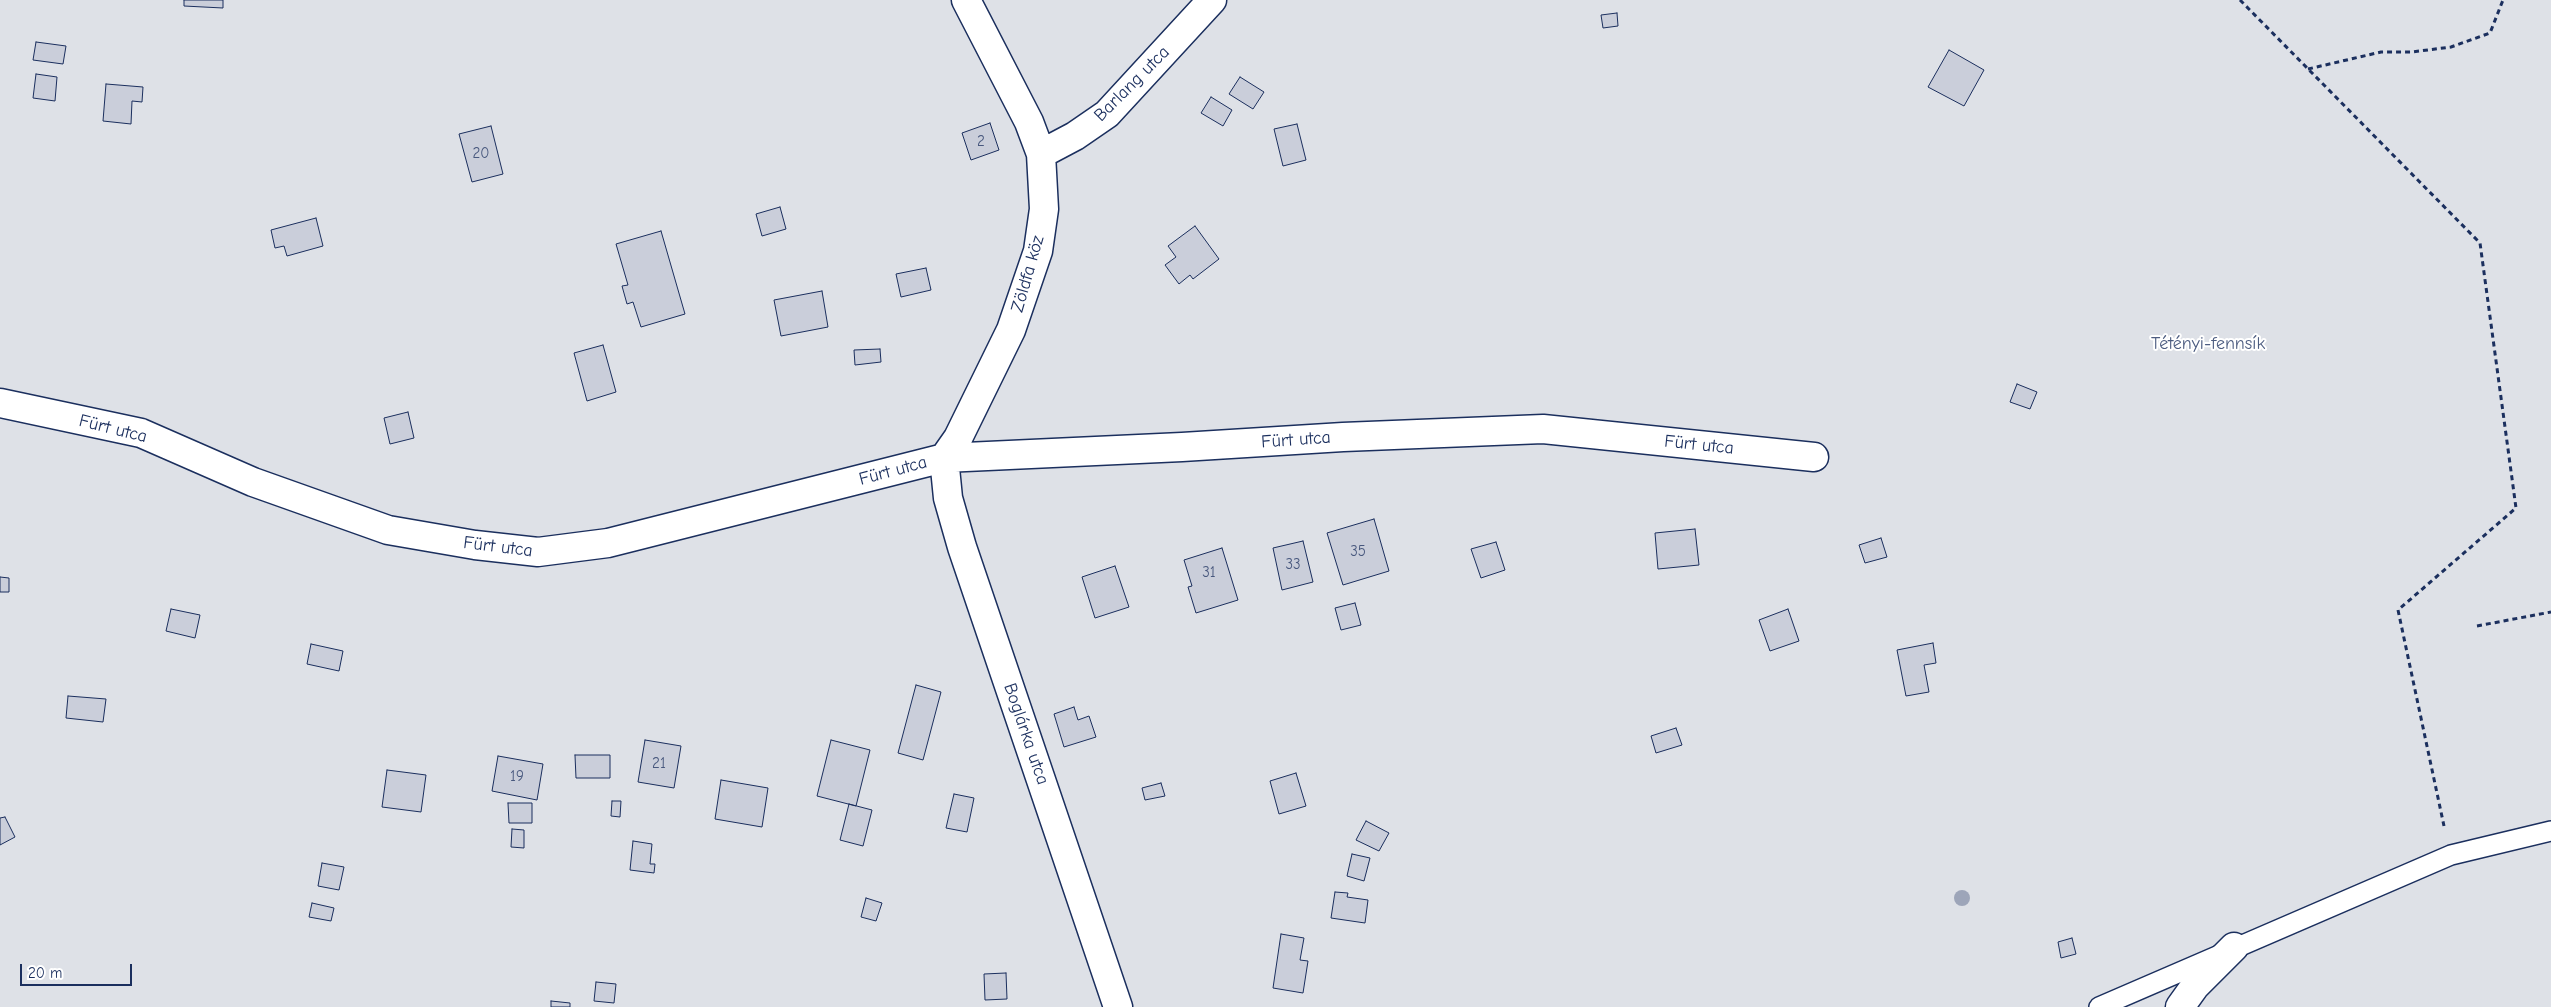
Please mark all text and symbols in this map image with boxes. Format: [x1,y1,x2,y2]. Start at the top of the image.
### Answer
street label: Barlang utca [1090,42,1174,126]
house number: 2 [977,133,985,151]
house number: 20 [473,145,489,163]
street label: Zöldfa köz [1007,233,1049,315]
park label: Tétényi-fennsík [2151,333,2265,355]
street label: Fürt utca [77,410,149,448]
street label: Fürt utca [1260,427,1332,453]
street label: Fürt utca [1663,431,1735,459]
street label: Fürt utca [857,452,929,490]
street label: Fürt utca [462,532,534,562]
house number: 35 [1350,543,1366,561]
house number: 33 [1285,556,1301,574]
house number: 31 [1202,564,1216,582]
street label: Boglárka utca [999,680,1053,788]
house number: 21 [652,755,666,773]
house number: 19 [510,768,524,786]
scale bar [22,954,135,986]
text: 20 m [28,964,62,982]

